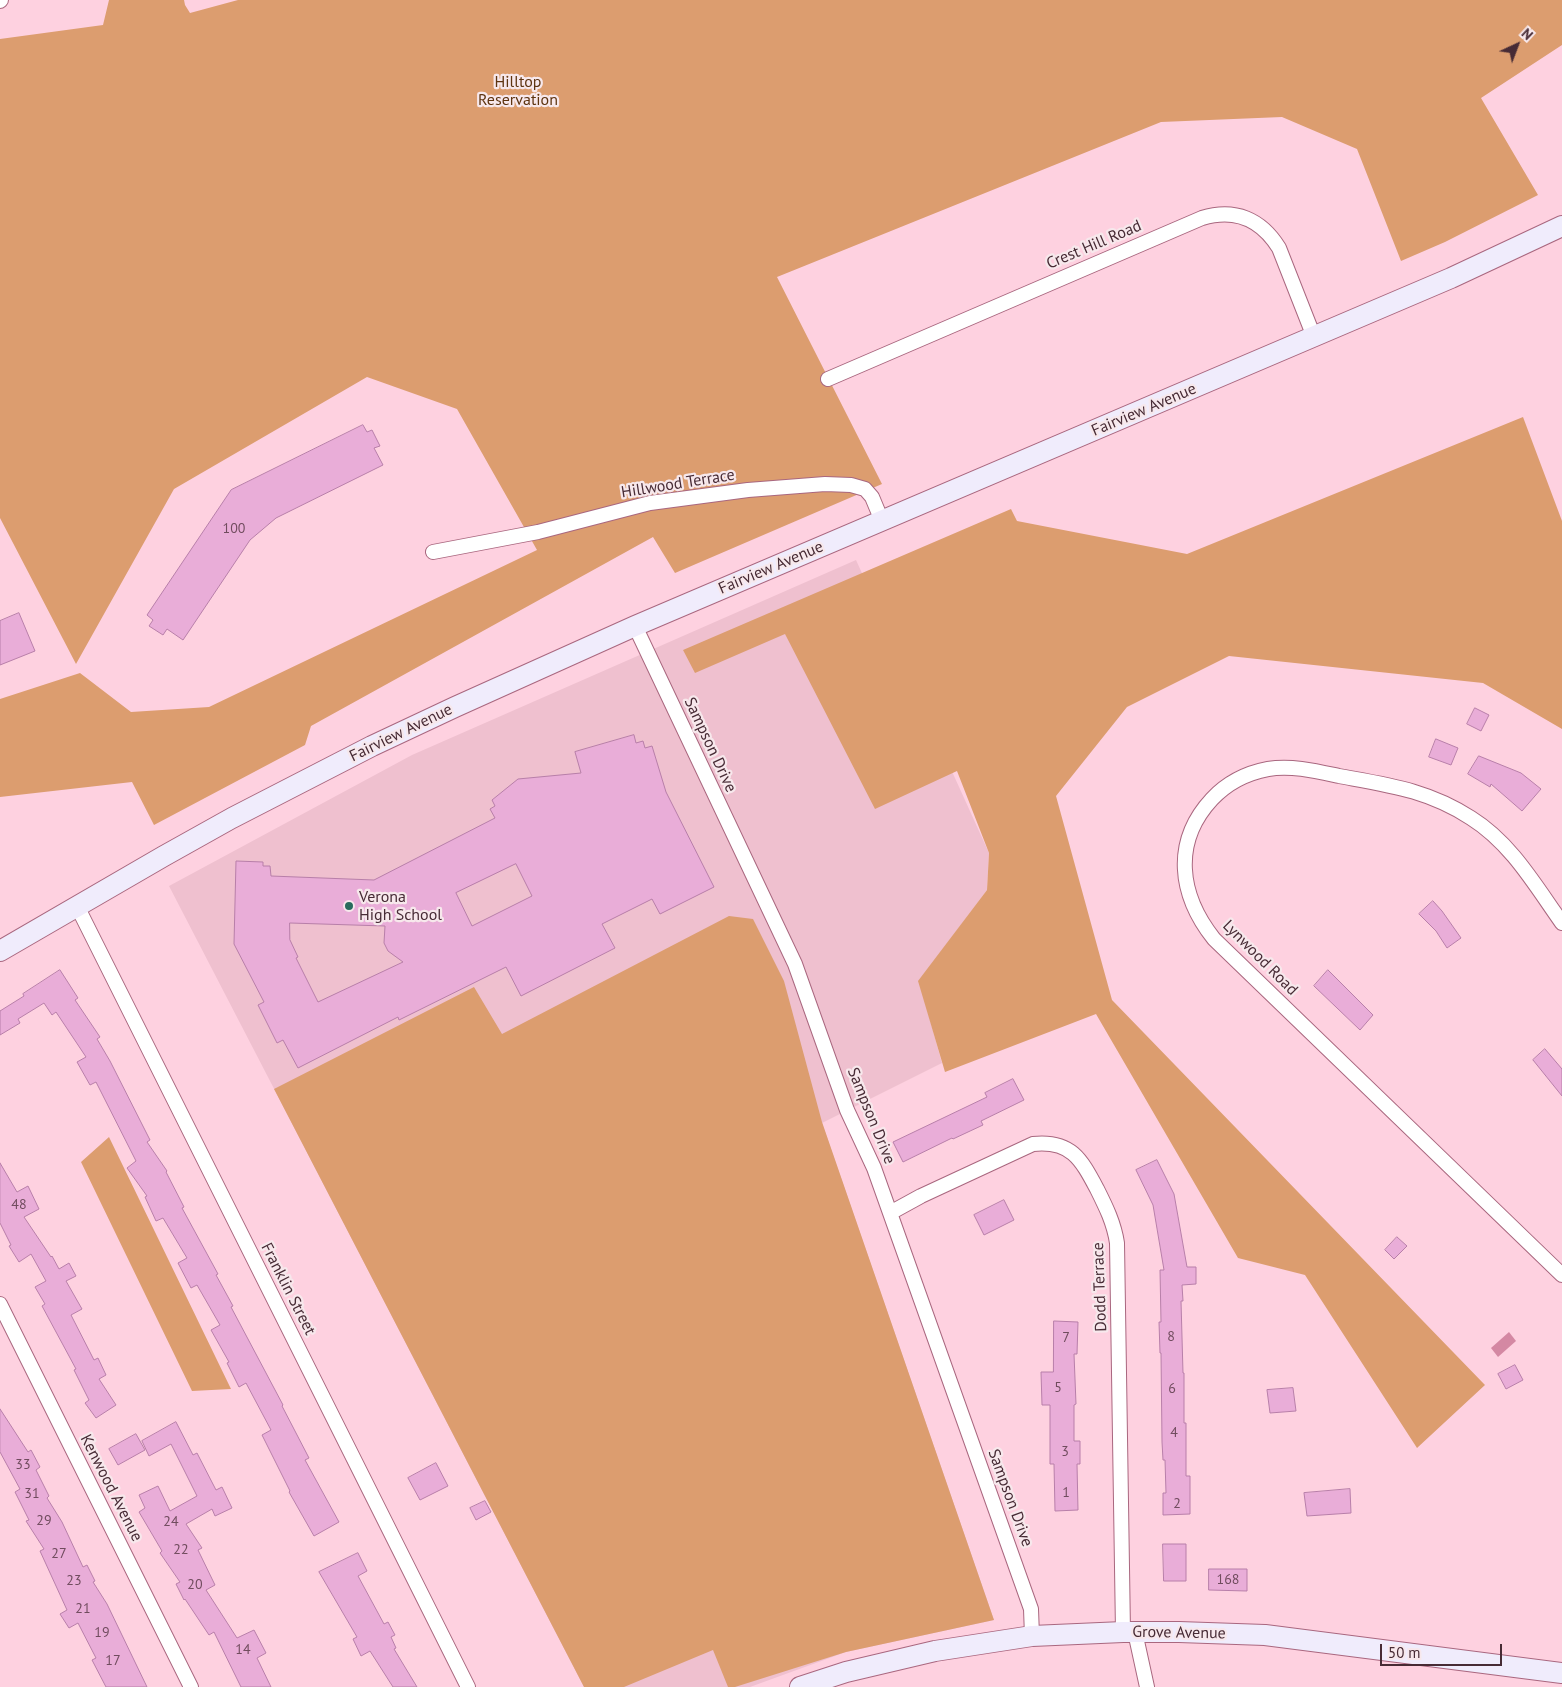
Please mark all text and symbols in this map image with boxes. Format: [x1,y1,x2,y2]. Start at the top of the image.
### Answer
north arrow [1492,20,1542,70]
text: N [1518,24,1537,44]
park label: Hilltop Reservation [478,72,558,110]
street label: Crest Hill Road [1044,216,1144,274]
street label: Fairview Avenue [1089,379,1199,441]
street label: Hillwood Terrace [620,466,736,502]
house number: 100 [223,521,245,537]
street label: Fairview Avenue [716,537,826,599]
street label: Sampson Drive [680,695,740,795]
street label: Fairview Avenue [347,700,455,766]
place label: Verona High School [359,887,442,925]
marker: Verona High School [343,900,355,912]
street label: Lynwood Road [1218,916,1302,1000]
street label: Sampson Drive [843,1065,899,1167]
house number: 48 [11,1197,27,1213]
street label: Franklin Street [257,1240,319,1338]
street label: Dodd Terrace [1089,1242,1111,1332]
house number: 8 [1167,1329,1175,1345]
house number: 7 [1062,1330,1070,1346]
house number: 5 [1054,1380,1062,1396]
house number: 6 [1168,1381,1176,1397]
house number: 4 [1170,1425,1178,1441]
street label: Kenwood Avenue [76,1431,146,1545]
house number: 3 [1061,1444,1069,1460]
street label: Sampson Drive [983,1447,1037,1549]
house number: 33 [15,1457,31,1473]
house number: 1 [1062,1485,1070,1501]
house number: 31 [24,1486,40,1502]
house number: 2 [1173,1496,1181,1512]
house number: 29 [36,1513,52,1529]
house number: 24 [163,1514,179,1530]
house number: 22 [173,1542,189,1558]
house number: 27 [51,1546,67,1562]
house number: 168 [1217,1572,1239,1588]
house number: 23 [66,1573,82,1589]
house number: 20 [187,1577,203,1593]
house number: 21 [75,1601,91,1617]
street label: Grove Avenue [1132,1623,1226,1643]
house number: 19 [94,1625,110,1641]
scale bar [1382,1634,1504,1666]
house number: 14 [235,1642,251,1658]
text: 50 m [1388,1643,1421,1662]
house number: 17 [105,1653,121,1669]

